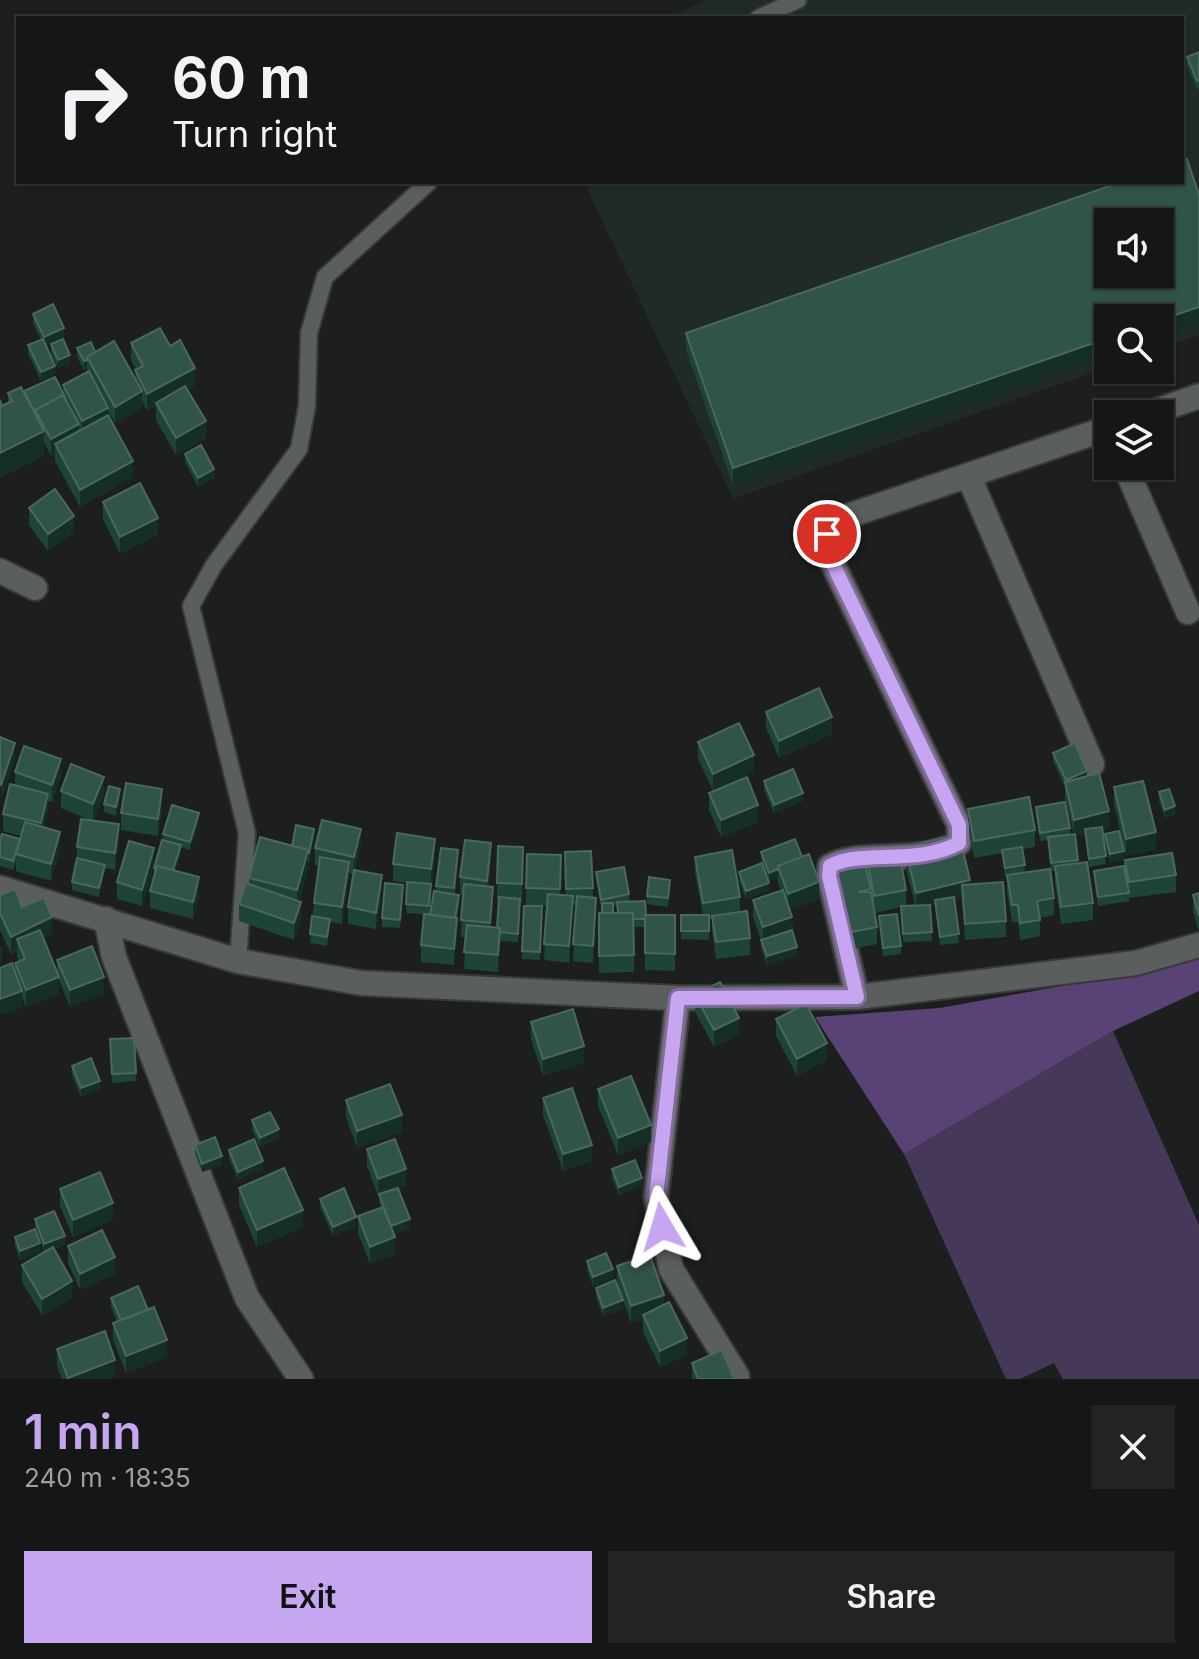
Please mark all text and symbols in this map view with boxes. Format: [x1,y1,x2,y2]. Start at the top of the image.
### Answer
text: 60 m [172,44,311,112]
icon: right [40,48,144,152]
text: Turn right [172,112,337,156]
map controls [1094,208,1174,480]
button: sound [1094,208,1174,288]
button: search [1094,304,1174,384]
button: layers [1094,400,1174,480]
pin [793,500,861,568]
icon: arrive [805,512,849,556]
position arrow [620,1185,704,1269]
text: 1 min [24,1402,142,1461]
button: close [1091,1405,1175,1489]
text: 240 m · 18:35 [24,1462,191,1493]
button: Exit [24,1551,592,1643]
button: Share [608,1551,1175,1643]

